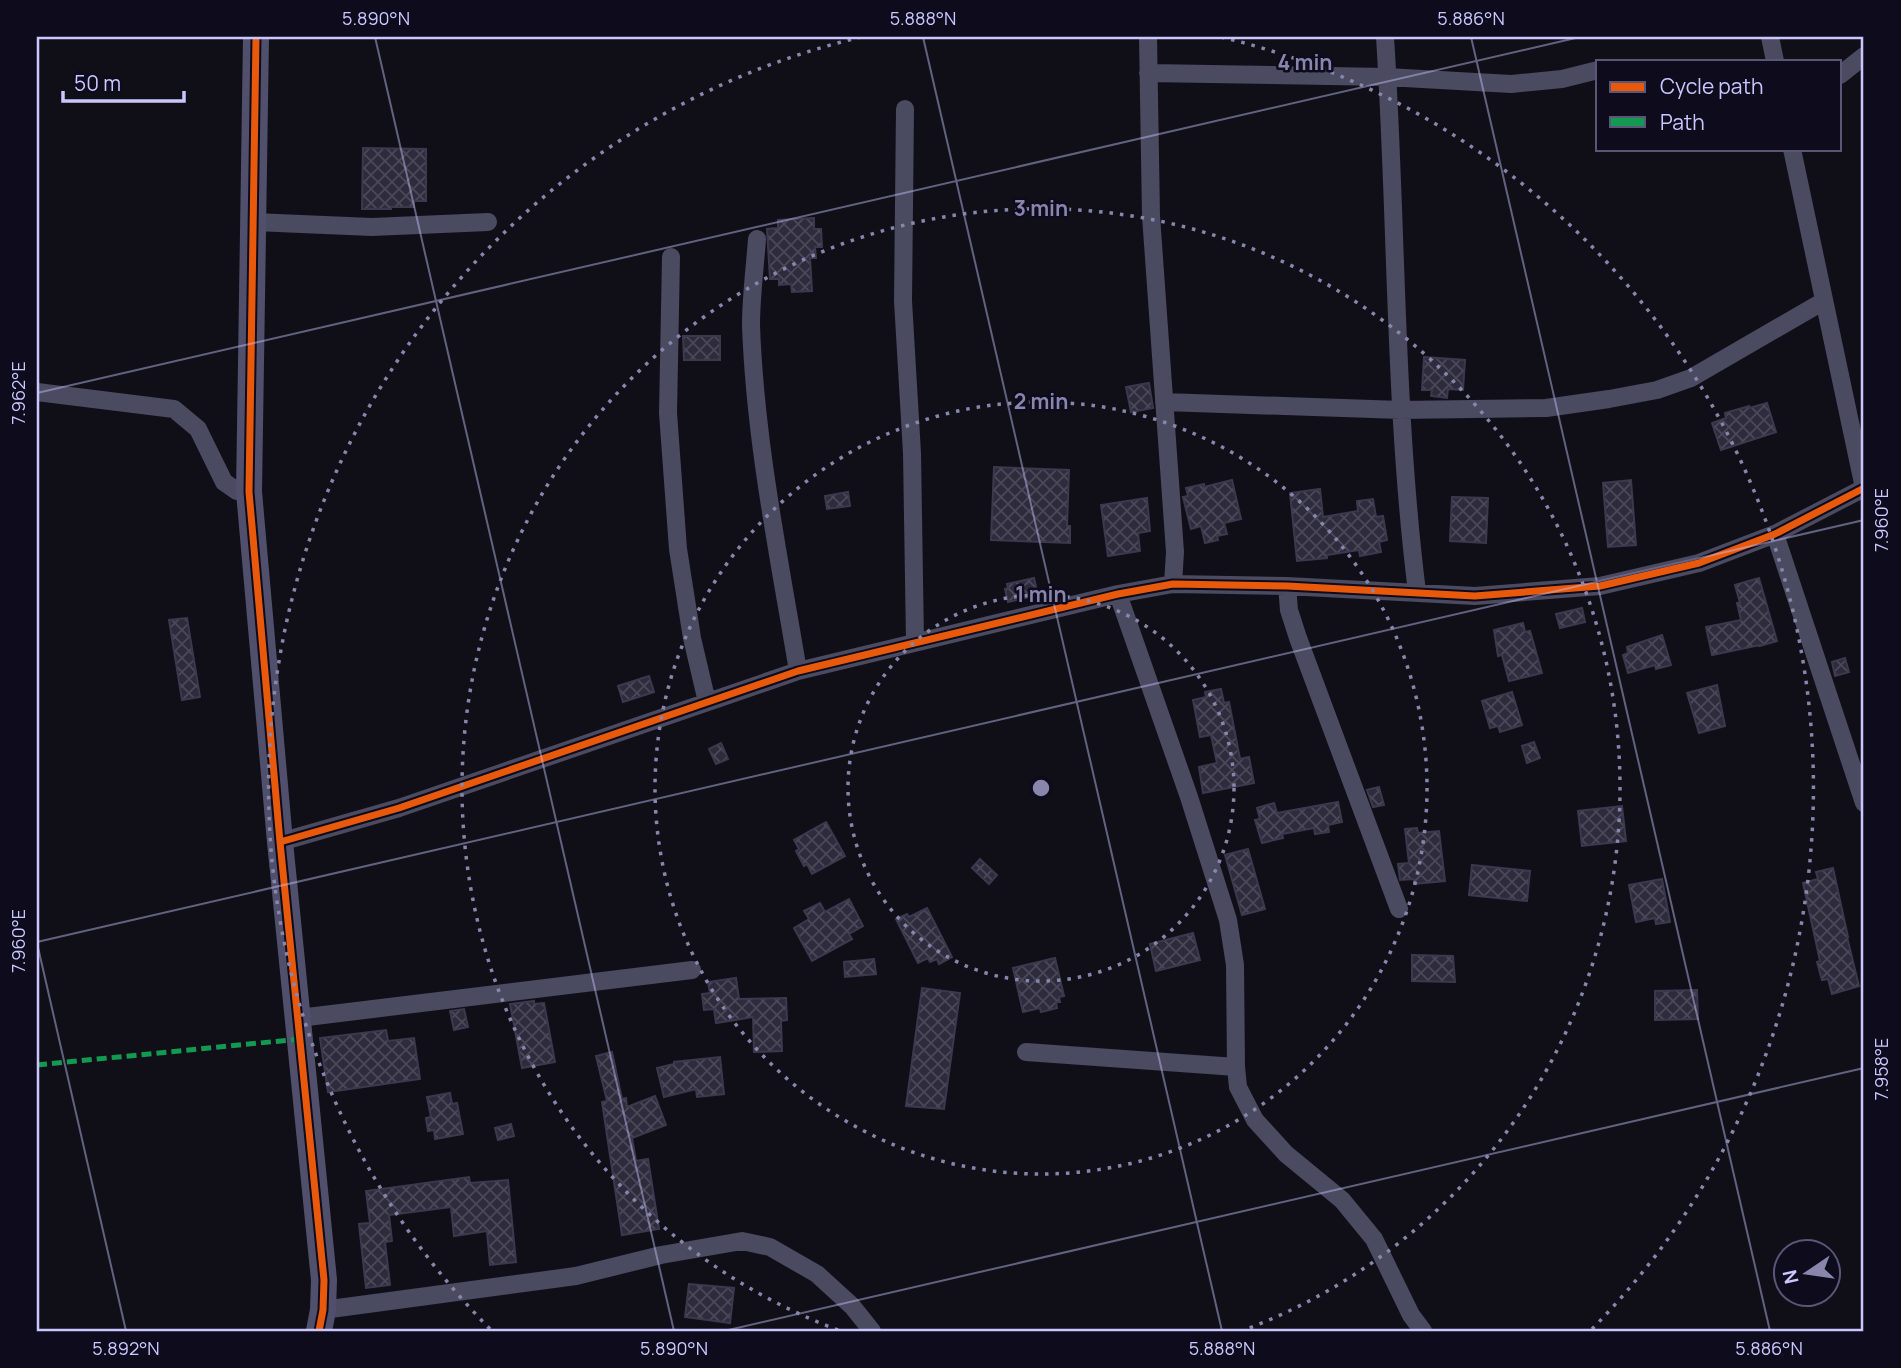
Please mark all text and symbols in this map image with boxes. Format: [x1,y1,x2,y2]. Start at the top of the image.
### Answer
text: 5.890°N [342,6,410,30]
text: 5.888°N [890,6,956,30]
text: 5.886°N [1437,6,1505,30]
text: 4 min [1278,48,1332,76]
scale bar [63,60,184,104]
legend [1596,60,1842,150]
text: 50 m [74,69,121,97]
text: Cycle path [1660,72,1763,100]
text: Path [1660,108,1705,136]
text: 3 min [1014,194,1068,222]
text: 7.962°E [6,361,30,425]
text: 2 min [1014,387,1068,415]
text: 7.960°E [1869,488,1893,552]
text: 1 min [1015,580,1067,608]
centre of rings [1029,776,1053,800]
text: 7.960°E [6,909,30,973]
text: 7.958°E [1869,1038,1893,1100]
north arrow [1772,1238,1842,1308]
text: N [1776,1267,1805,1286]
text: 5.892°N [92,1336,160,1360]
text: 5.890°N [640,1336,708,1360]
text: 5.888°N [1189,1336,1255,1360]
text: 5.886°N [1735,1336,1803,1360]

